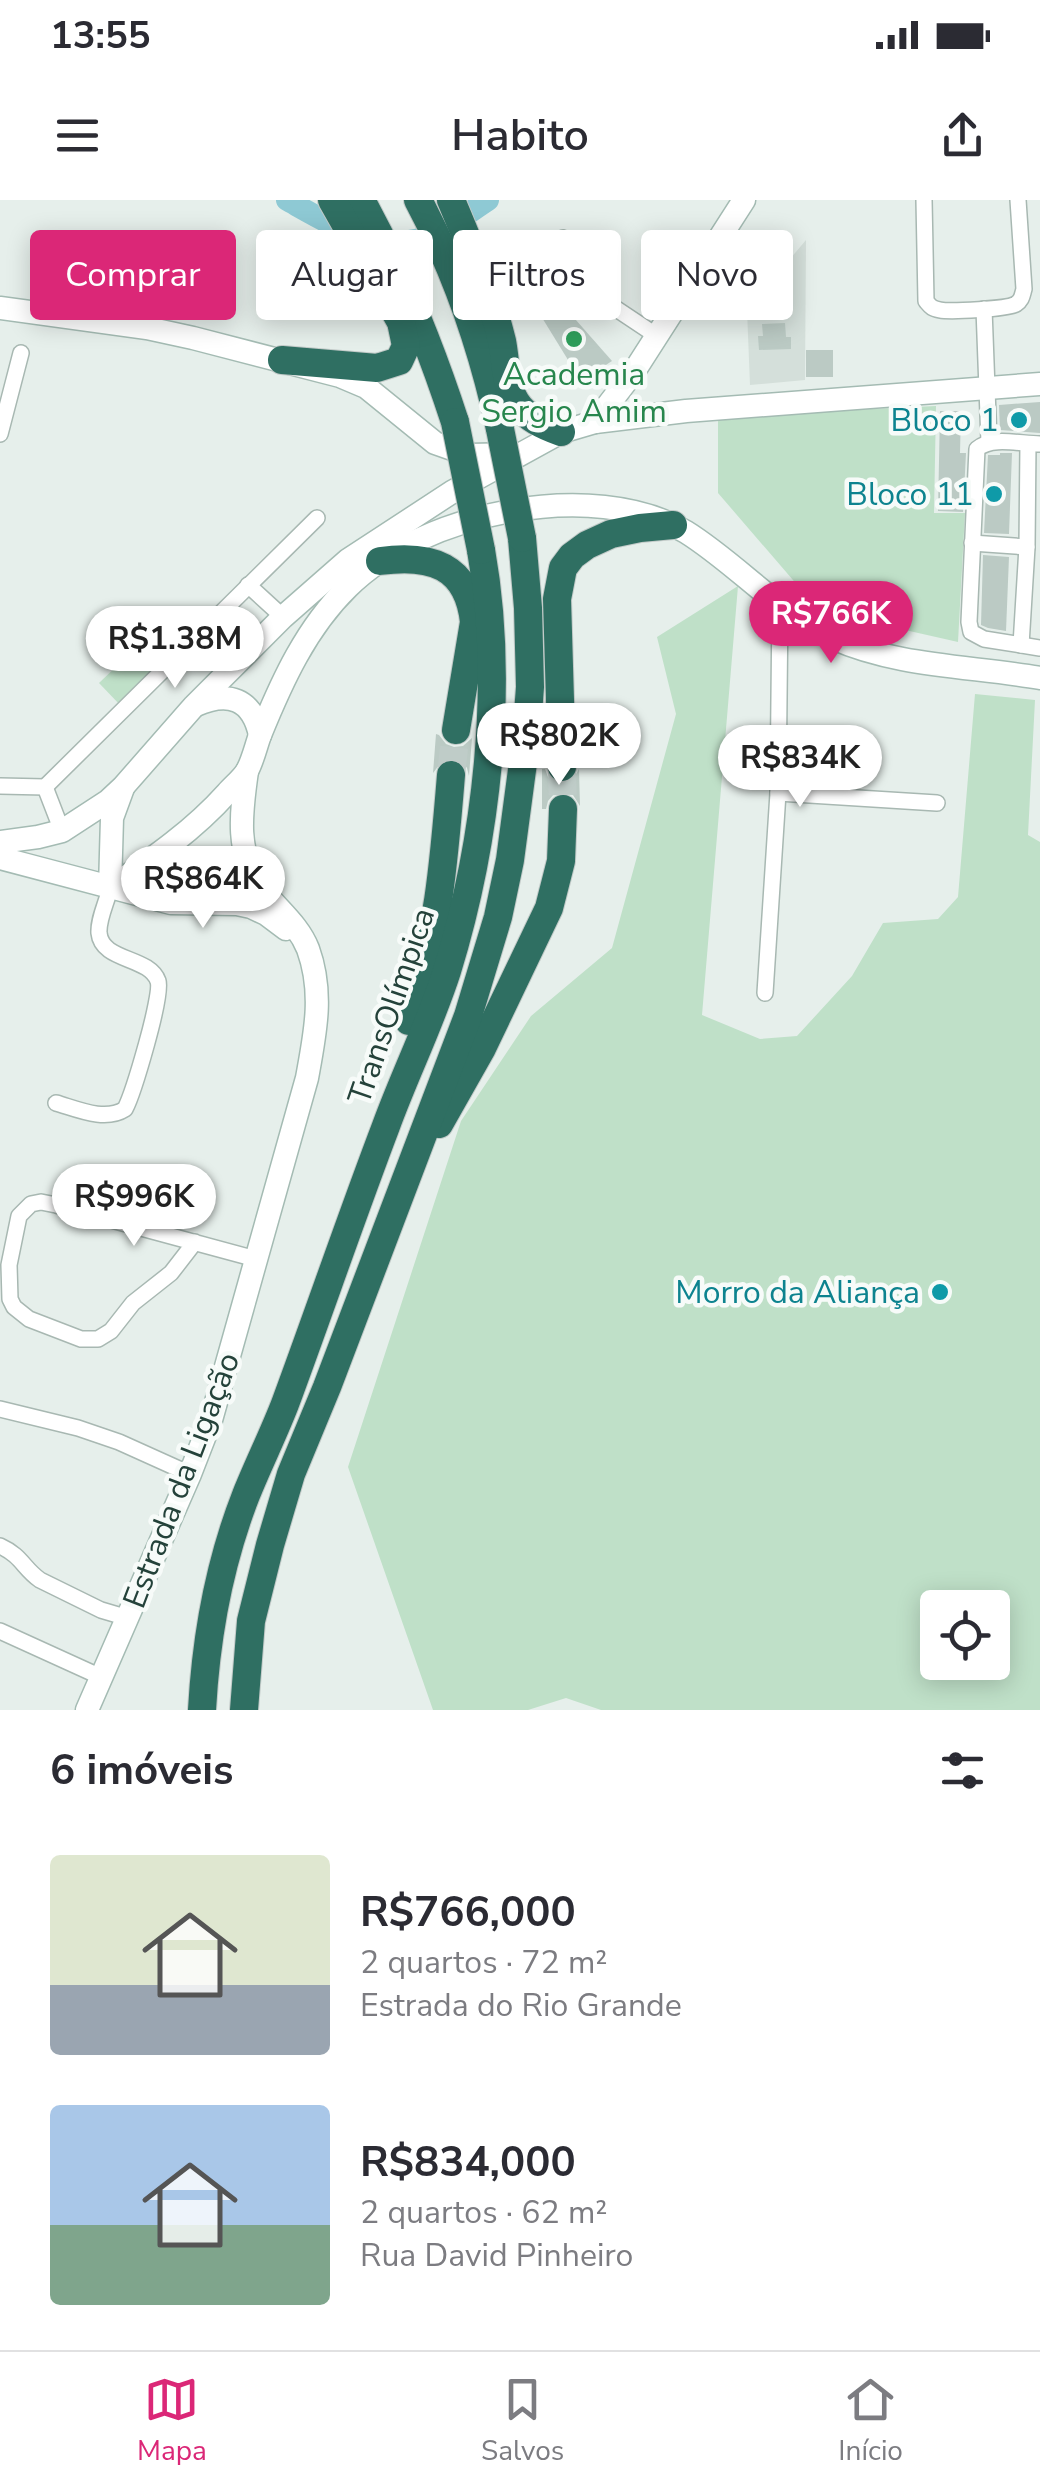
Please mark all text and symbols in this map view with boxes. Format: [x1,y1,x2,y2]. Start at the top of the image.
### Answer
text: 13:55 [50,10,151,61]
text: Habito [451,105,589,166]
icon: menu [50,108,105,163]
icon: share [935,108,990,163]
chip: Comprar [30,230,236,320]
chip: Alugar [256,230,433,320]
chip: Filtros [453,230,621,320]
chip: Novo [641,230,793,320]
marker: Academia Sergio Amim [563,328,585,350]
place label: Academia Sergio Amim [481,353,667,433]
place label: Bloco 1 [891,399,999,442]
marker: Bloco 1 [1008,409,1030,431]
place label: Bloco 11 [846,473,974,516]
marker: Bloco 11 [983,483,1005,505]
pin: R$766K [750,581,912,666]
text: R$766K [771,592,891,635]
pin: R$1.38M [83,606,267,691]
text: R$1.38M [108,617,242,660]
pin: R$802K [478,703,640,788]
text: R$802K [499,714,619,757]
pin: R$834K [719,725,881,810]
text: R$834K [740,736,860,779]
pin: R$864K [122,846,284,931]
text: R$864K [143,857,263,900]
street label: TransOlímpica [338,902,445,1110]
pin: R$996K [53,1164,215,1249]
text: R$996K [74,1175,194,1218]
place label: Morro da Aliança [675,1271,920,1314]
marker: Morro da Aliança [929,1281,951,1303]
street label: Estrada da Ligação [113,1346,250,1614]
map controls [920,1590,1010,1680]
button: locate [920,1590,1010,1680]
text: 6 imóveis [50,1742,234,1799]
icon: filters [935,1743,990,1798]
text: R$766,000 [360,1884,576,1941]
icon: home [130,1895,250,2015]
text: 2 quartos · 72 m² [360,1941,607,1984]
text: Estrada do Rio Grande [360,1984,682,2027]
text: R$834,000 [360,2134,576,2191]
icon: home [130,2145,250,2265]
text: 2 quartos · 62 m² [360,2191,607,2234]
text: Rua David Pinheiro [360,2234,633,2277]
tab: Mapa [137,2372,207,2470]
tab: Salvos [481,2372,564,2470]
tab: Início [838,2372,903,2470]

